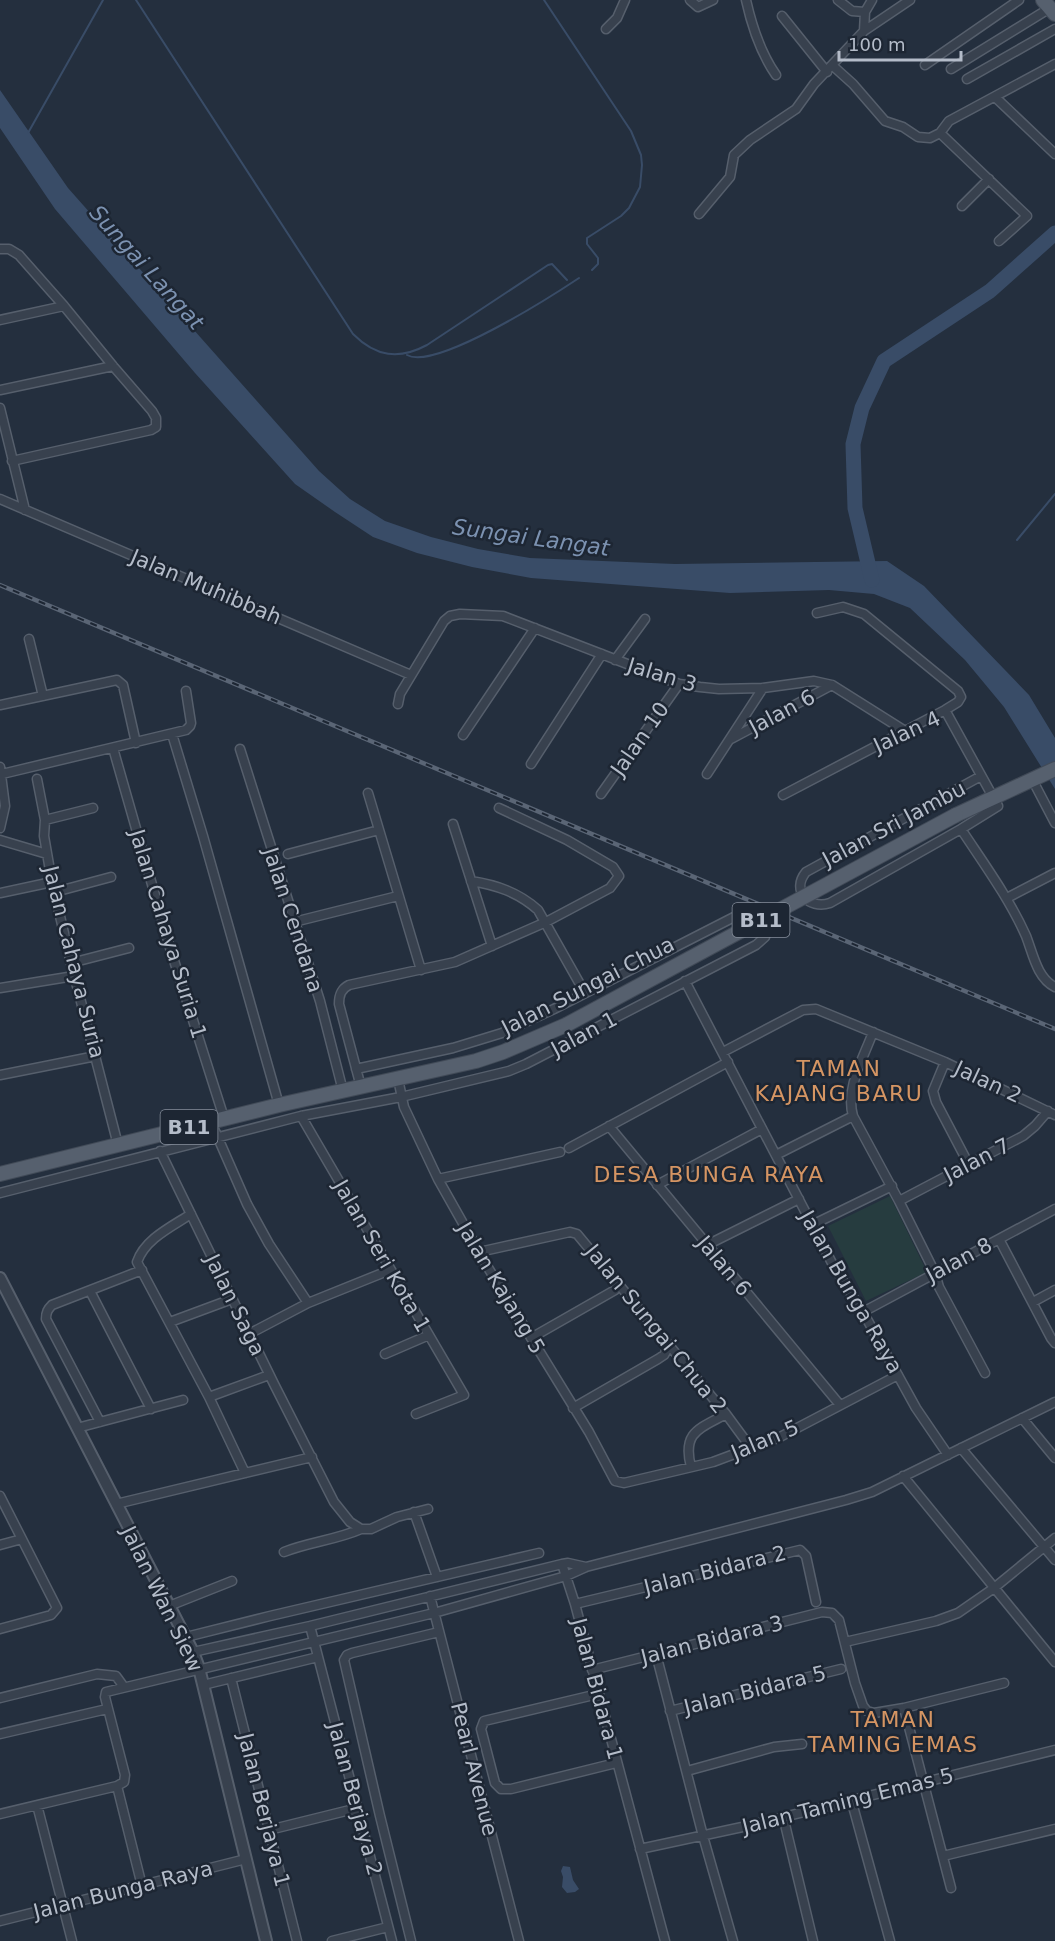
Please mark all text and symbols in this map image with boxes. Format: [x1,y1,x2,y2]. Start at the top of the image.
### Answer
scale bar [839,24,960,62]
text: 100 m [848,34,906,55]
water label: Sungai Langat [84,200,210,335]
water label: Sungai Langat [451,514,612,561]
street label: Jalan Muhibbah [125,544,285,630]
street label: Jalan 3 [623,653,700,697]
street label: Jalan 6 [743,685,819,740]
street label: Jalan 10 [605,698,674,782]
street label: Jalan 4 [868,706,944,759]
street label: Jalan Sri Jambu [817,776,970,873]
street label: Jalan Cahaya Suria 1 [124,825,211,1041]
street label: Jalan Cendana [258,843,328,996]
street label: Jalan Cahaya Suria [38,861,110,1061]
road number: B11 [732,903,789,937]
street label: Jalan Sungai Chua [496,932,678,1041]
street label: Jalan 1 [545,1007,621,1062]
street label: Jalan 2 [949,1055,1025,1108]
district label: TAMAN KAJANG BARU [755,1056,923,1106]
road number: B11 [160,1110,218,1144]
street label: Jalan 7 [938,1133,1014,1188]
district label: DESA BUNGA RAYA [593,1162,825,1187]
street label: Jalan Seri Kota 1 [328,1174,435,1336]
street label: Jalan Bunga Raya [794,1205,907,1378]
street label: Jalan Kajang 5 [451,1216,550,1358]
street label: Jalan 6 [691,1230,756,1301]
street label: Jalan 8 [920,1233,996,1288]
street label: Jalan Sungai Chua 2 [579,1238,732,1418]
street label: Jalan Saga [199,1248,270,1360]
street label: Jalan 5 [726,1415,802,1466]
street label: Jalan Wan Siew [115,1520,208,1676]
street label: Jalan Bidara 2 [639,1541,789,1600]
street label: Jalan Bidara 3 [636,1611,786,1670]
street label: Jalan Bidara 1 [566,1614,627,1762]
street label: Jalan Bidara 5 [679,1661,829,1720]
street label: Pearl Avenue [446,1700,502,1838]
district label: TAMAN TAMING EMAS [806,1707,979,1757]
street label: Jalan Berjaya 2 [322,1718,387,1878]
street label: Jalan Berjaya 1 [233,1729,295,1889]
street label: Jalan Taming Emas 5 [738,1763,956,1839]
street label: Jalan Bunga Raya [29,1856,215,1924]

